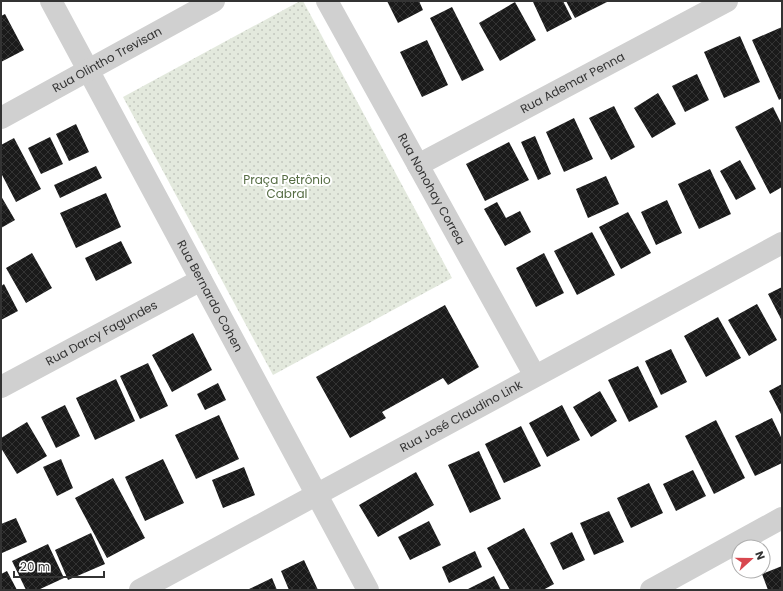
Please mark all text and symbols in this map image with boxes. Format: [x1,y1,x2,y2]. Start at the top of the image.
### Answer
street label: Rua Olintho Trevisan [49,22,165,96]
street label: Rua Ademar Penna [517,48,628,117]
street label: Rua Nonohay Correa [394,130,470,248]
park label: Praça Petrônio Cabral [243,171,331,202]
street label: Rua Bernardo Cohen [173,237,247,355]
street label: Rua Darcy Fagundes [43,296,160,370]
street label: Rua José Claudino Link [397,376,526,456]
north arrow [731,539,771,579]
text: N [751,549,769,562]
scale bar [14,553,104,579]
text: 20 m [20,558,50,575]

